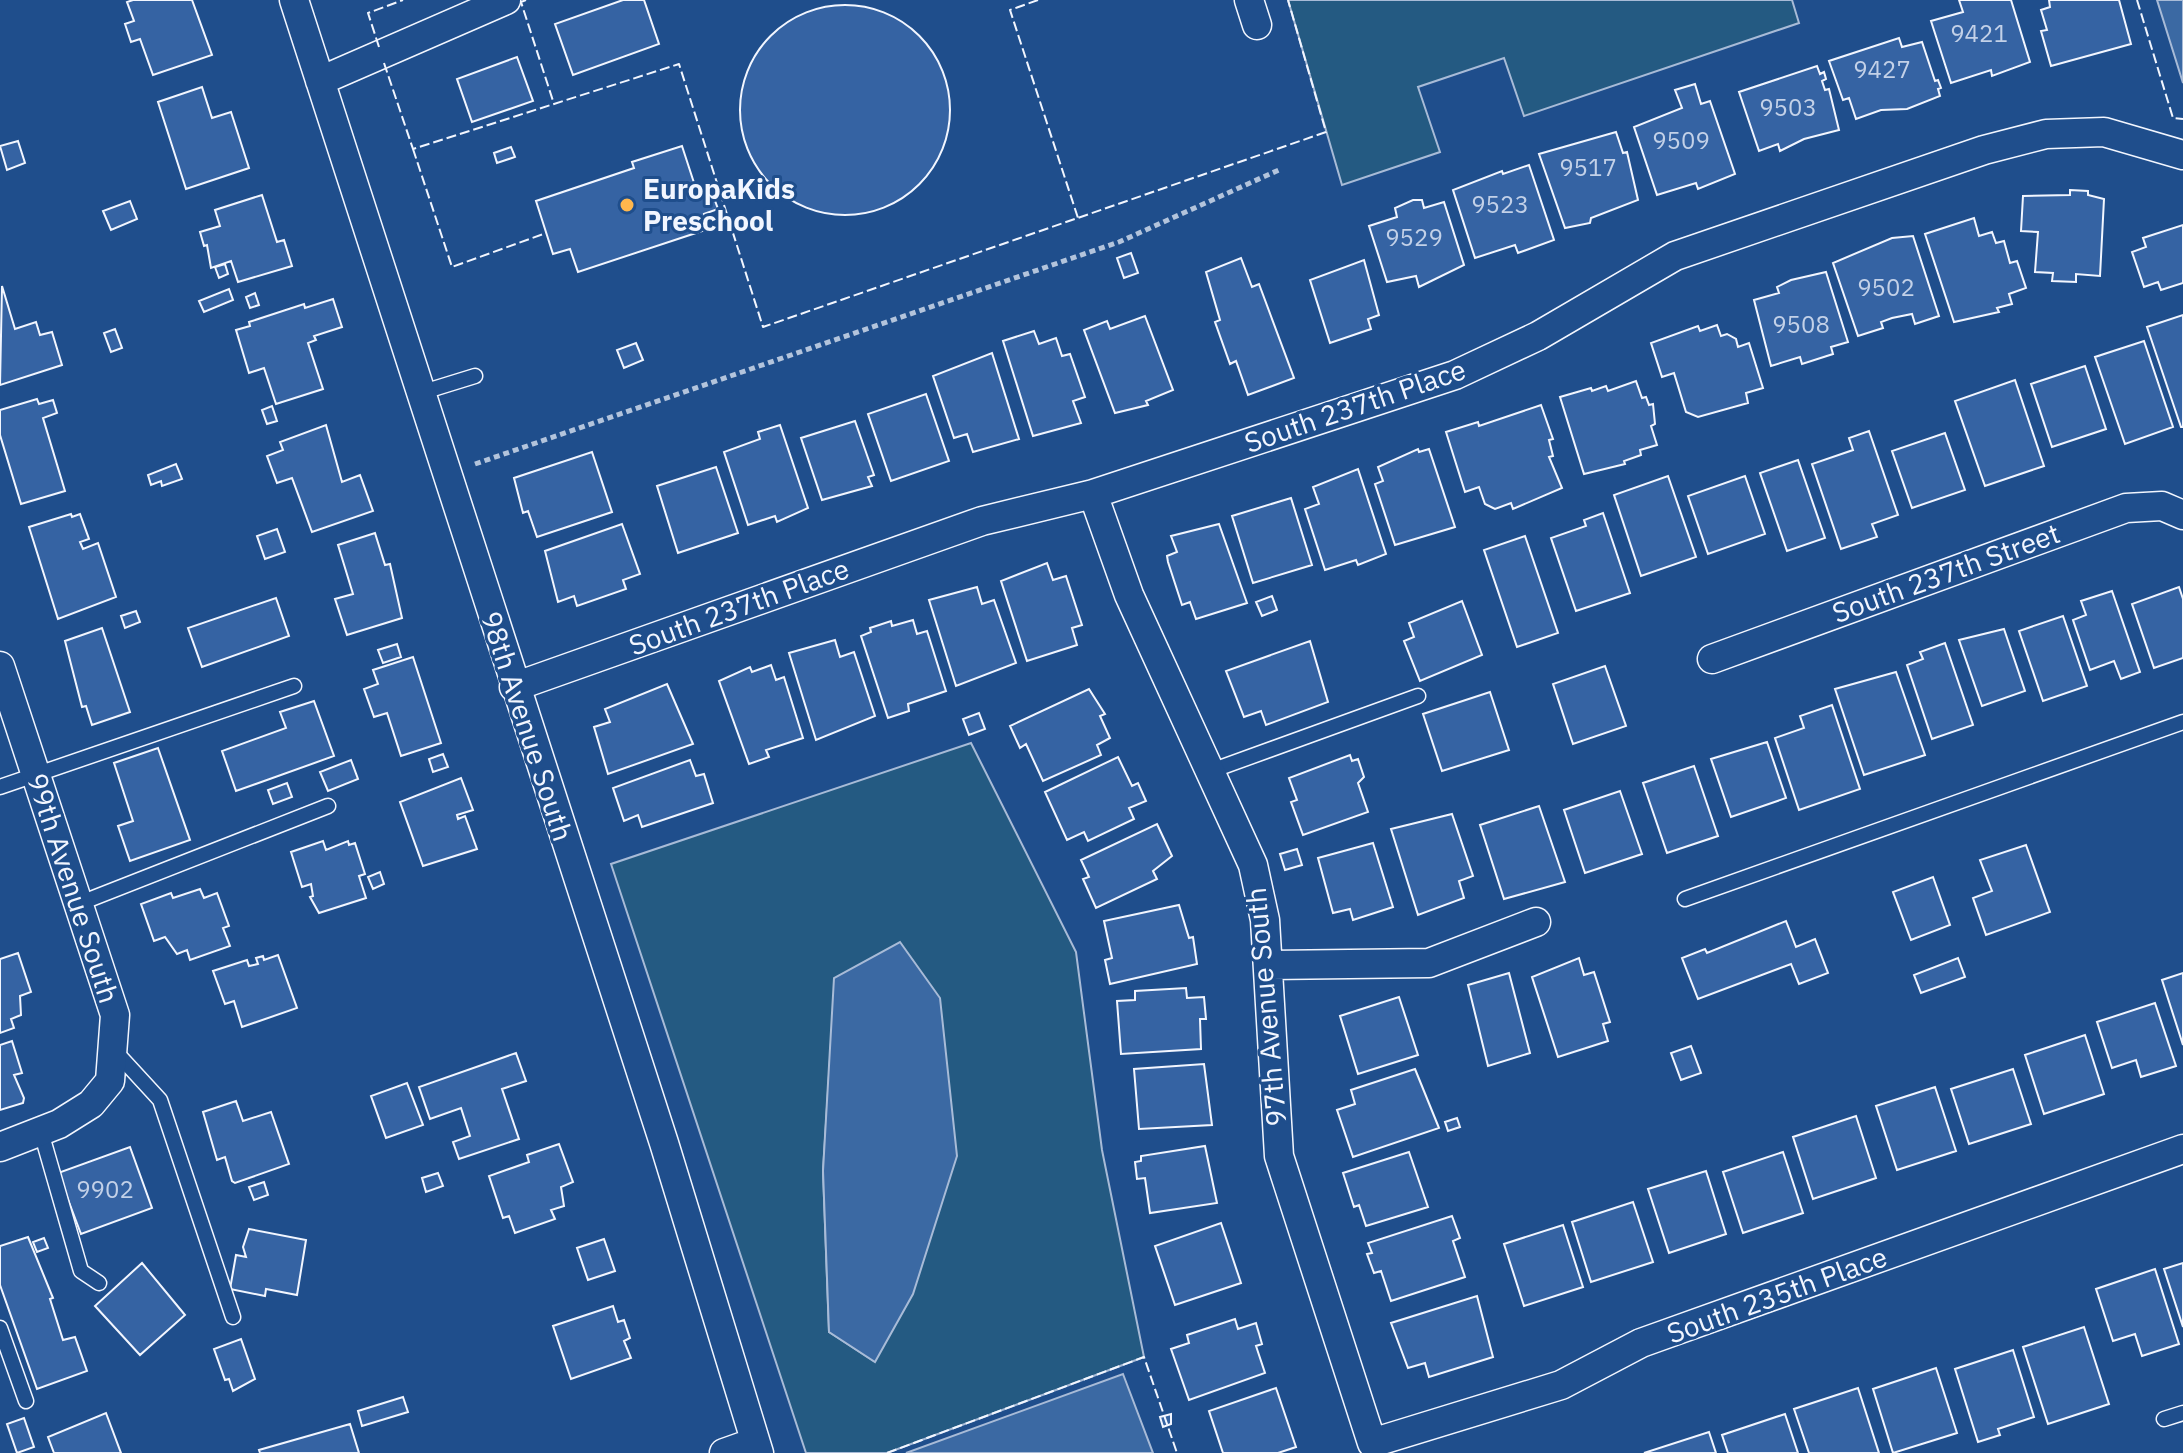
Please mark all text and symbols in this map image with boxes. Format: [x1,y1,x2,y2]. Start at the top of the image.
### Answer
house number: 9421 [1950,17,2008,49]
house number: 9427 [1853,53,1911,85]
house number: 9503 [1759,91,1817,123]
house number: 9509 [1652,124,1710,156]
house number: 9517 [1559,151,1617,183]
place label: EuropaKids Preschool [643,170,795,239]
house number: 9523 [1471,188,1529,220]
marker: EuropaKids Preschool [618,196,636,214]
house number: 9529 [1385,221,1443,253]
house number: 9502 [1857,271,1915,303]
house number: 9508 [1772,308,1830,340]
street label: South 237th Place [1239,350,1470,461]
street label: South 237th Street [1827,514,2065,631]
street label: South 237th Place [624,550,854,664]
street label: 98th Avenue South [473,606,582,846]
street label: 99th Avenue South [19,768,128,1008]
street label: 97th Avenue South [1237,886,1294,1128]
house number: 9902 [76,1173,134,1205]
street label: South 235th Place [1662,1238,1892,1352]

